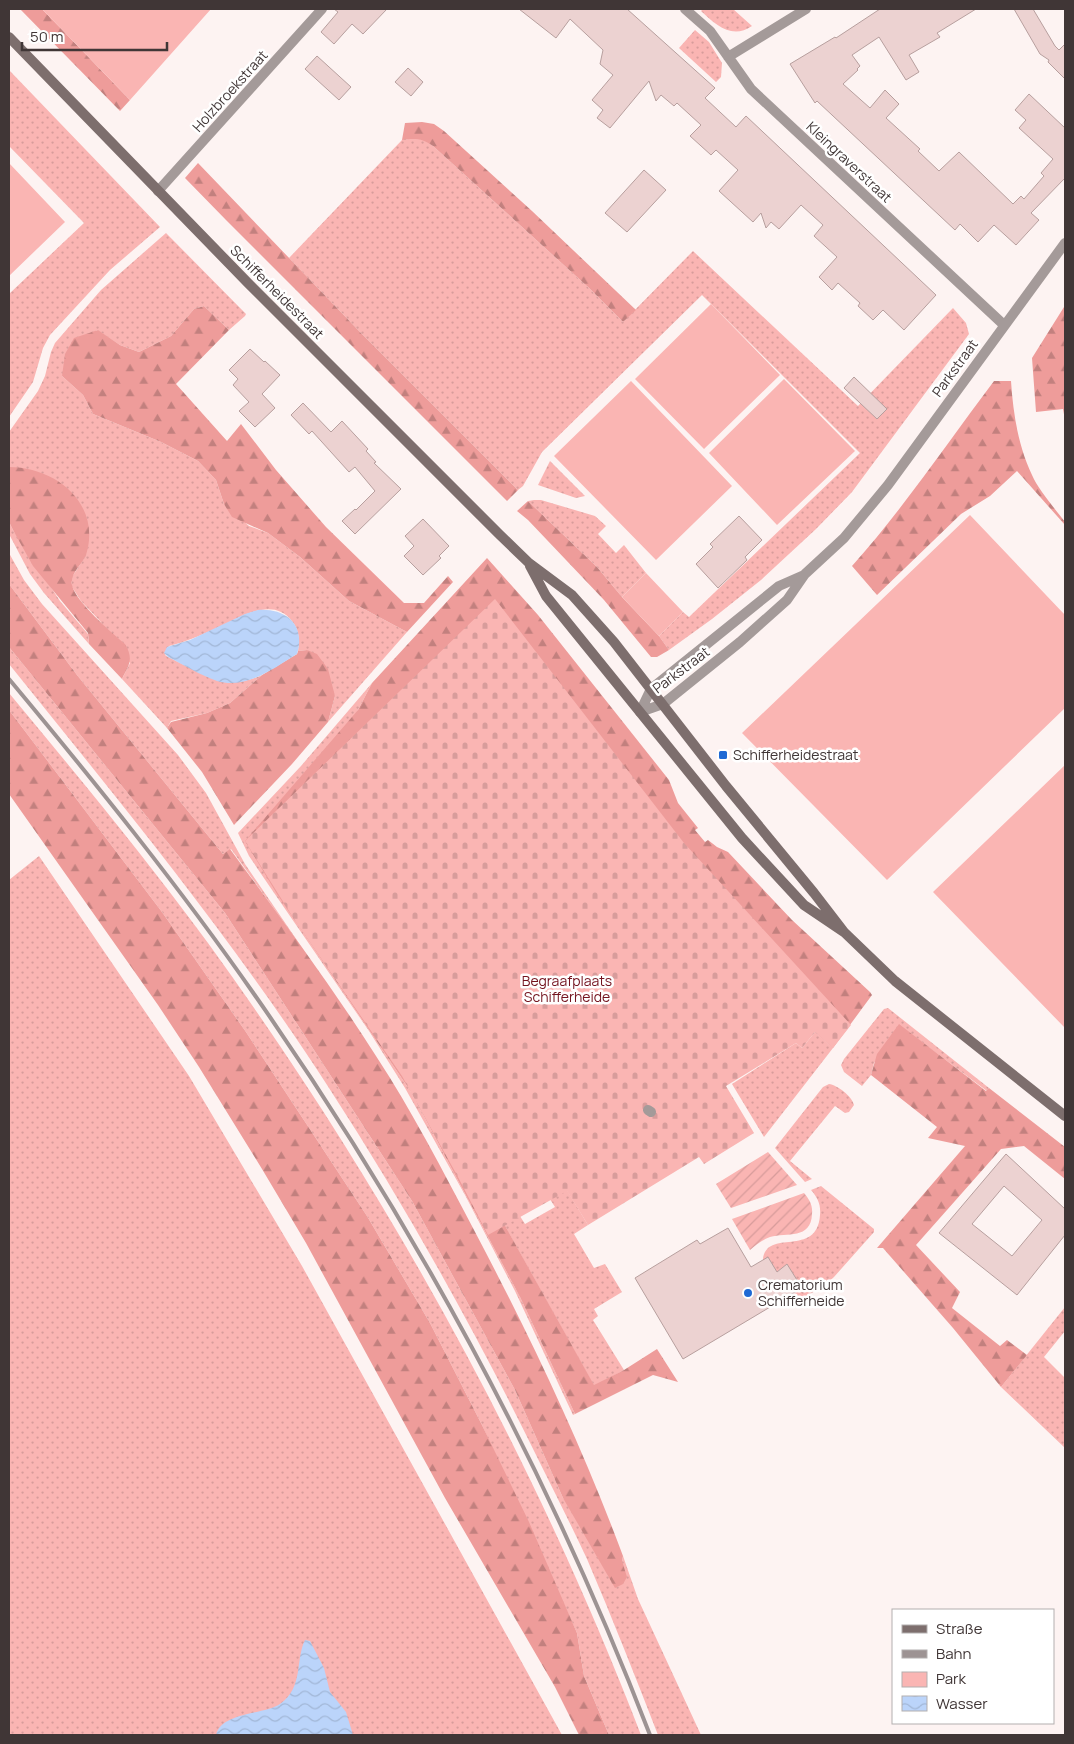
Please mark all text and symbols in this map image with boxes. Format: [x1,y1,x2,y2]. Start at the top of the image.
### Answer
scale bar [22,20,168,52]
text: 50 m [30,26,64,47]
street label: Holzbroekstraat [188,45,272,136]
street label: Kleingraverstraat [802,117,897,207]
street label: Schifferheidestraat [226,241,329,343]
street label: Parkstraat [927,335,982,400]
street label: Parkstraat [648,642,713,697]
place label: Schifferheidestraat [733,745,859,764]
marker: Schifferheidestraat [717,749,729,761]
park label: Begraafplaats Schifferheide [522,971,612,1006]
place label: Crematorium Schifferheide [758,1275,844,1310]
marker: Crematorium Schifferheide [742,1287,754,1299]
legend [892,1609,1054,1724]
text: Straße [936,1618,983,1639]
text: Bahn [936,1643,971,1664]
text: Park [936,1668,966,1689]
text: Wasser [936,1693,988,1714]

